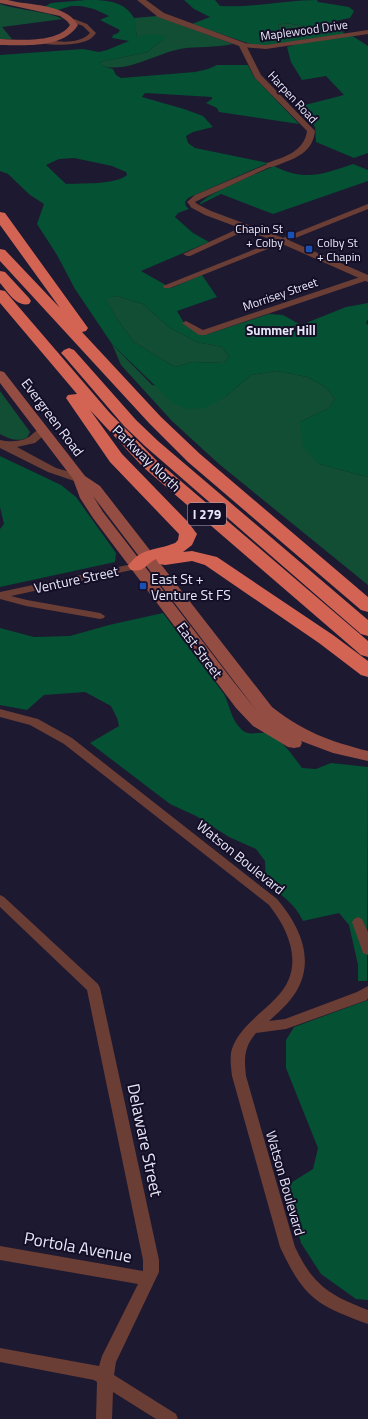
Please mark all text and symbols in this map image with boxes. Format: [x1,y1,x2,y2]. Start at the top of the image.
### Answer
street label: Maplewood Drive [259,14,349,46]
street label: Harpen Road [264,66,322,128]
place label: Chapin St + Colby [235,219,284,252]
marker: Chapin St + Colby [286,230,296,240]
place label: Colby St + Chapin [317,233,361,266]
marker: Colby St + Chapin [304,244,314,254]
street label: Morrisey Street [240,272,321,316]
district label: Summer Hill [246,320,316,340]
street label: Evergreen Road [17,374,89,460]
street label: Parkway North [108,420,186,496]
road number: I 279 [188,503,226,525]
street label: Venture Street [32,560,120,598]
place label: East St + Venture St FS [151,568,231,605]
marker: East St + Venture St FS [138,581,148,591]
street label: East Street [172,618,228,682]
street label: Watson Boulevard [192,815,290,899]
street label: Delaware Street [120,1081,170,1199]
street label: Watson Boulevard [261,1128,311,1238]
street label: Portola Avenue [22,1225,134,1269]

